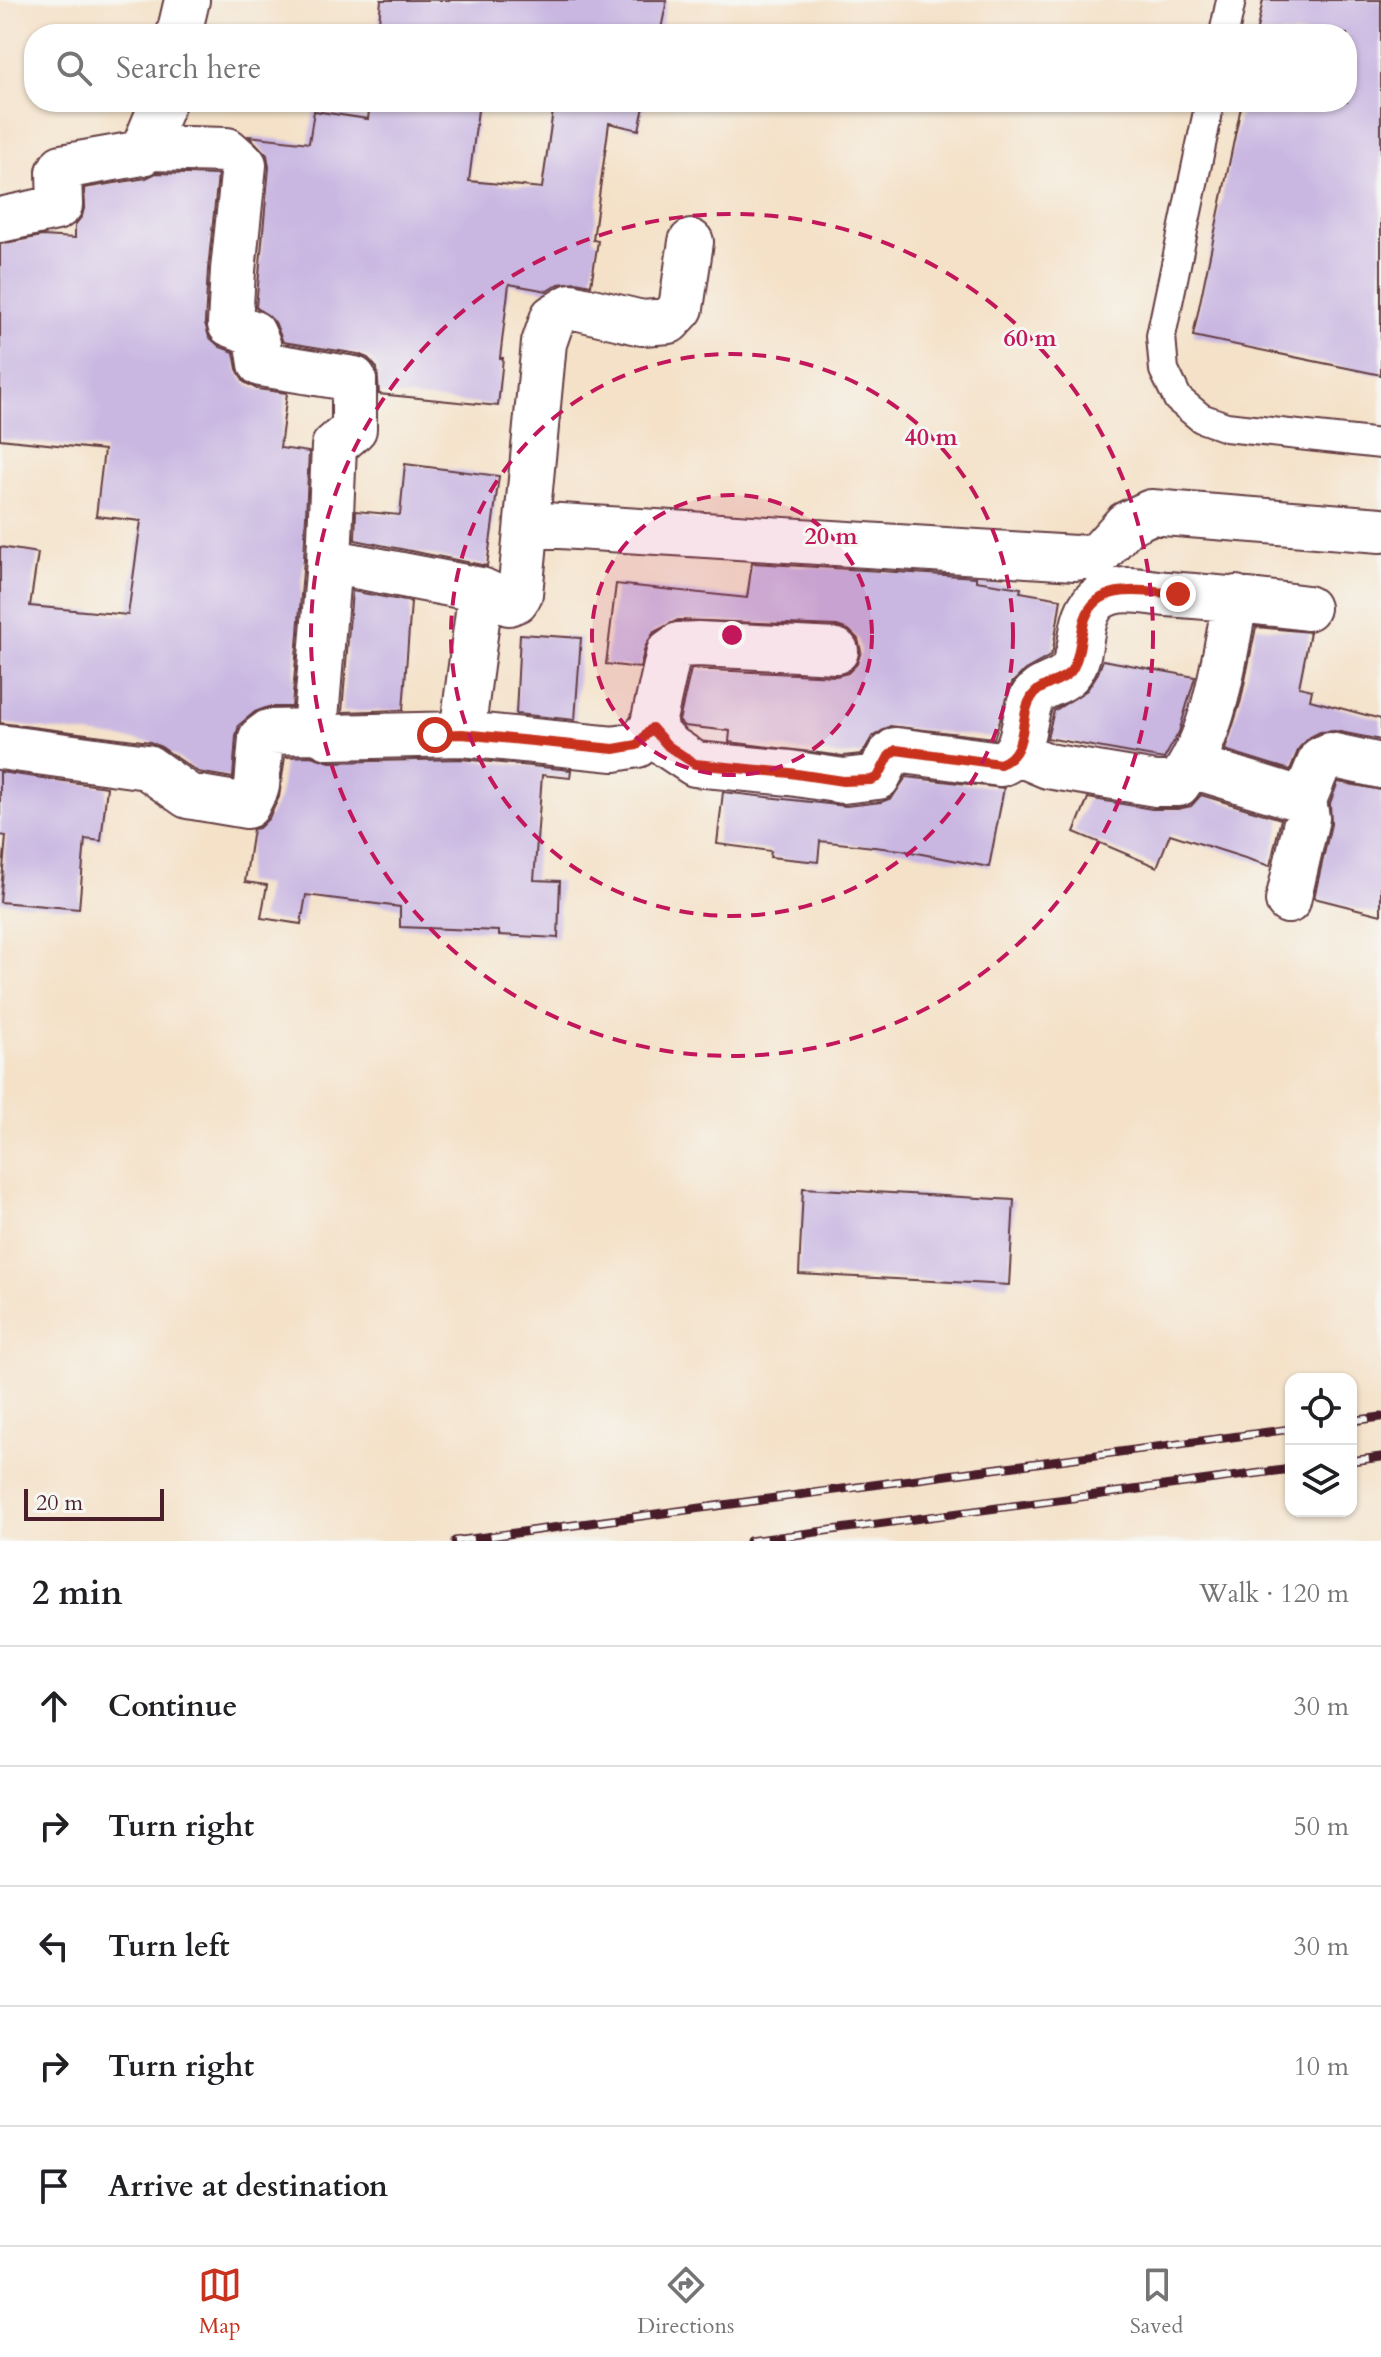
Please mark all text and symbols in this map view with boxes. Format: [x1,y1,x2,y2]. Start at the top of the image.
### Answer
search box [24,24,1357,112]
icon: search [52,46,96,90]
text: Search here [116,48,261,89]
text: 60 m [1003,322,1057,355]
text: 40 m [904,421,958,454]
text: 20 m [804,520,858,553]
route end [1160,576,1196,612]
centre of rings [718,621,746,649]
route start [417,717,453,753]
map controls [1285,1373,1357,1517]
button: locate [1285,1373,1357,1445]
button: layers [1285,1445,1357,1517]
scale bar [24,1485,164,1521]
text: 20 m [36,1488,83,1518]
text: 2 min [32,1570,123,1616]
text: Walk · 120 m [1199,1576,1349,1611]
icon: ahead [32,1684,76,1728]
text: Continue [108,1686,237,1727]
text: 30 m [1293,1689,1349,1724]
icon: right [32,1804,76,1848]
text: Turn right [108,1806,254,1847]
text: 50 m [1293,1809,1349,1844]
icon: left [32,1924,76,1968]
text: Turn left [108,1926,230,1967]
text: 30 m [1293,1929,1349,1964]
icon: right [32,2044,76,2088]
text: Turn right [108,2046,254,2087]
text: 10 m [1293,2049,1349,2084]
icon: arrive [32,2164,76,2208]
text: Arrive at destination [108,2166,388,2207]
tab: Map [198,2263,242,2341]
tab: Directions [637,2263,734,2341]
tab: Saved [1130,2263,1183,2341]

